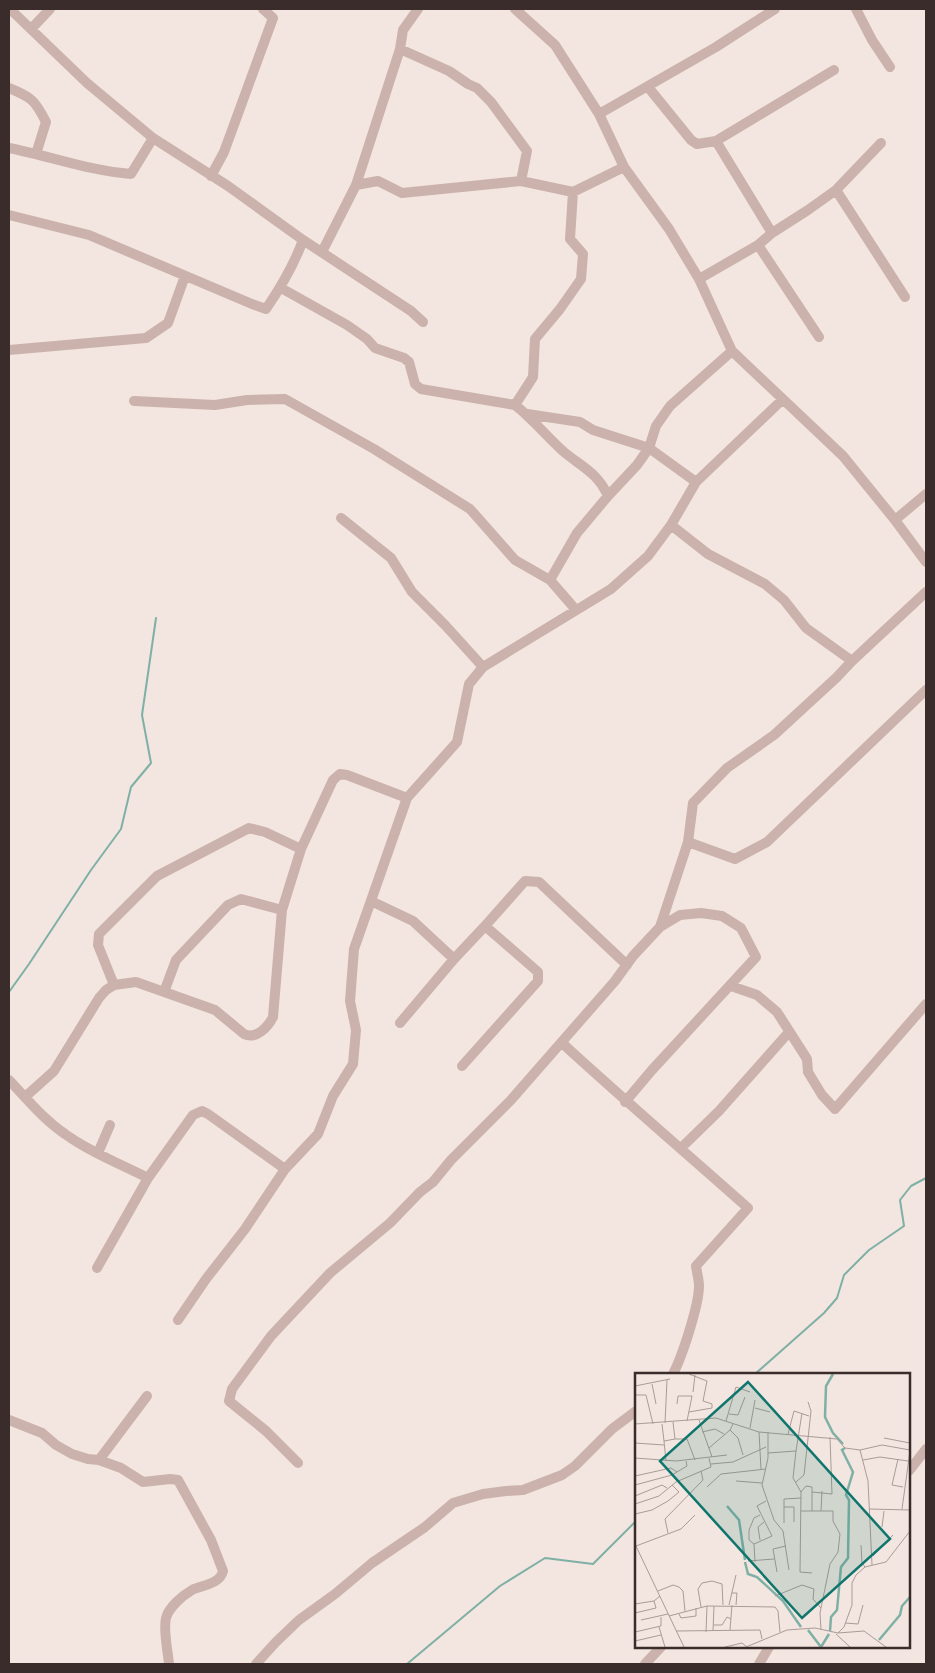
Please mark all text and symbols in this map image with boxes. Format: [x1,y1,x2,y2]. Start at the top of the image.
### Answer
inset map [635,1373,910,1648]

